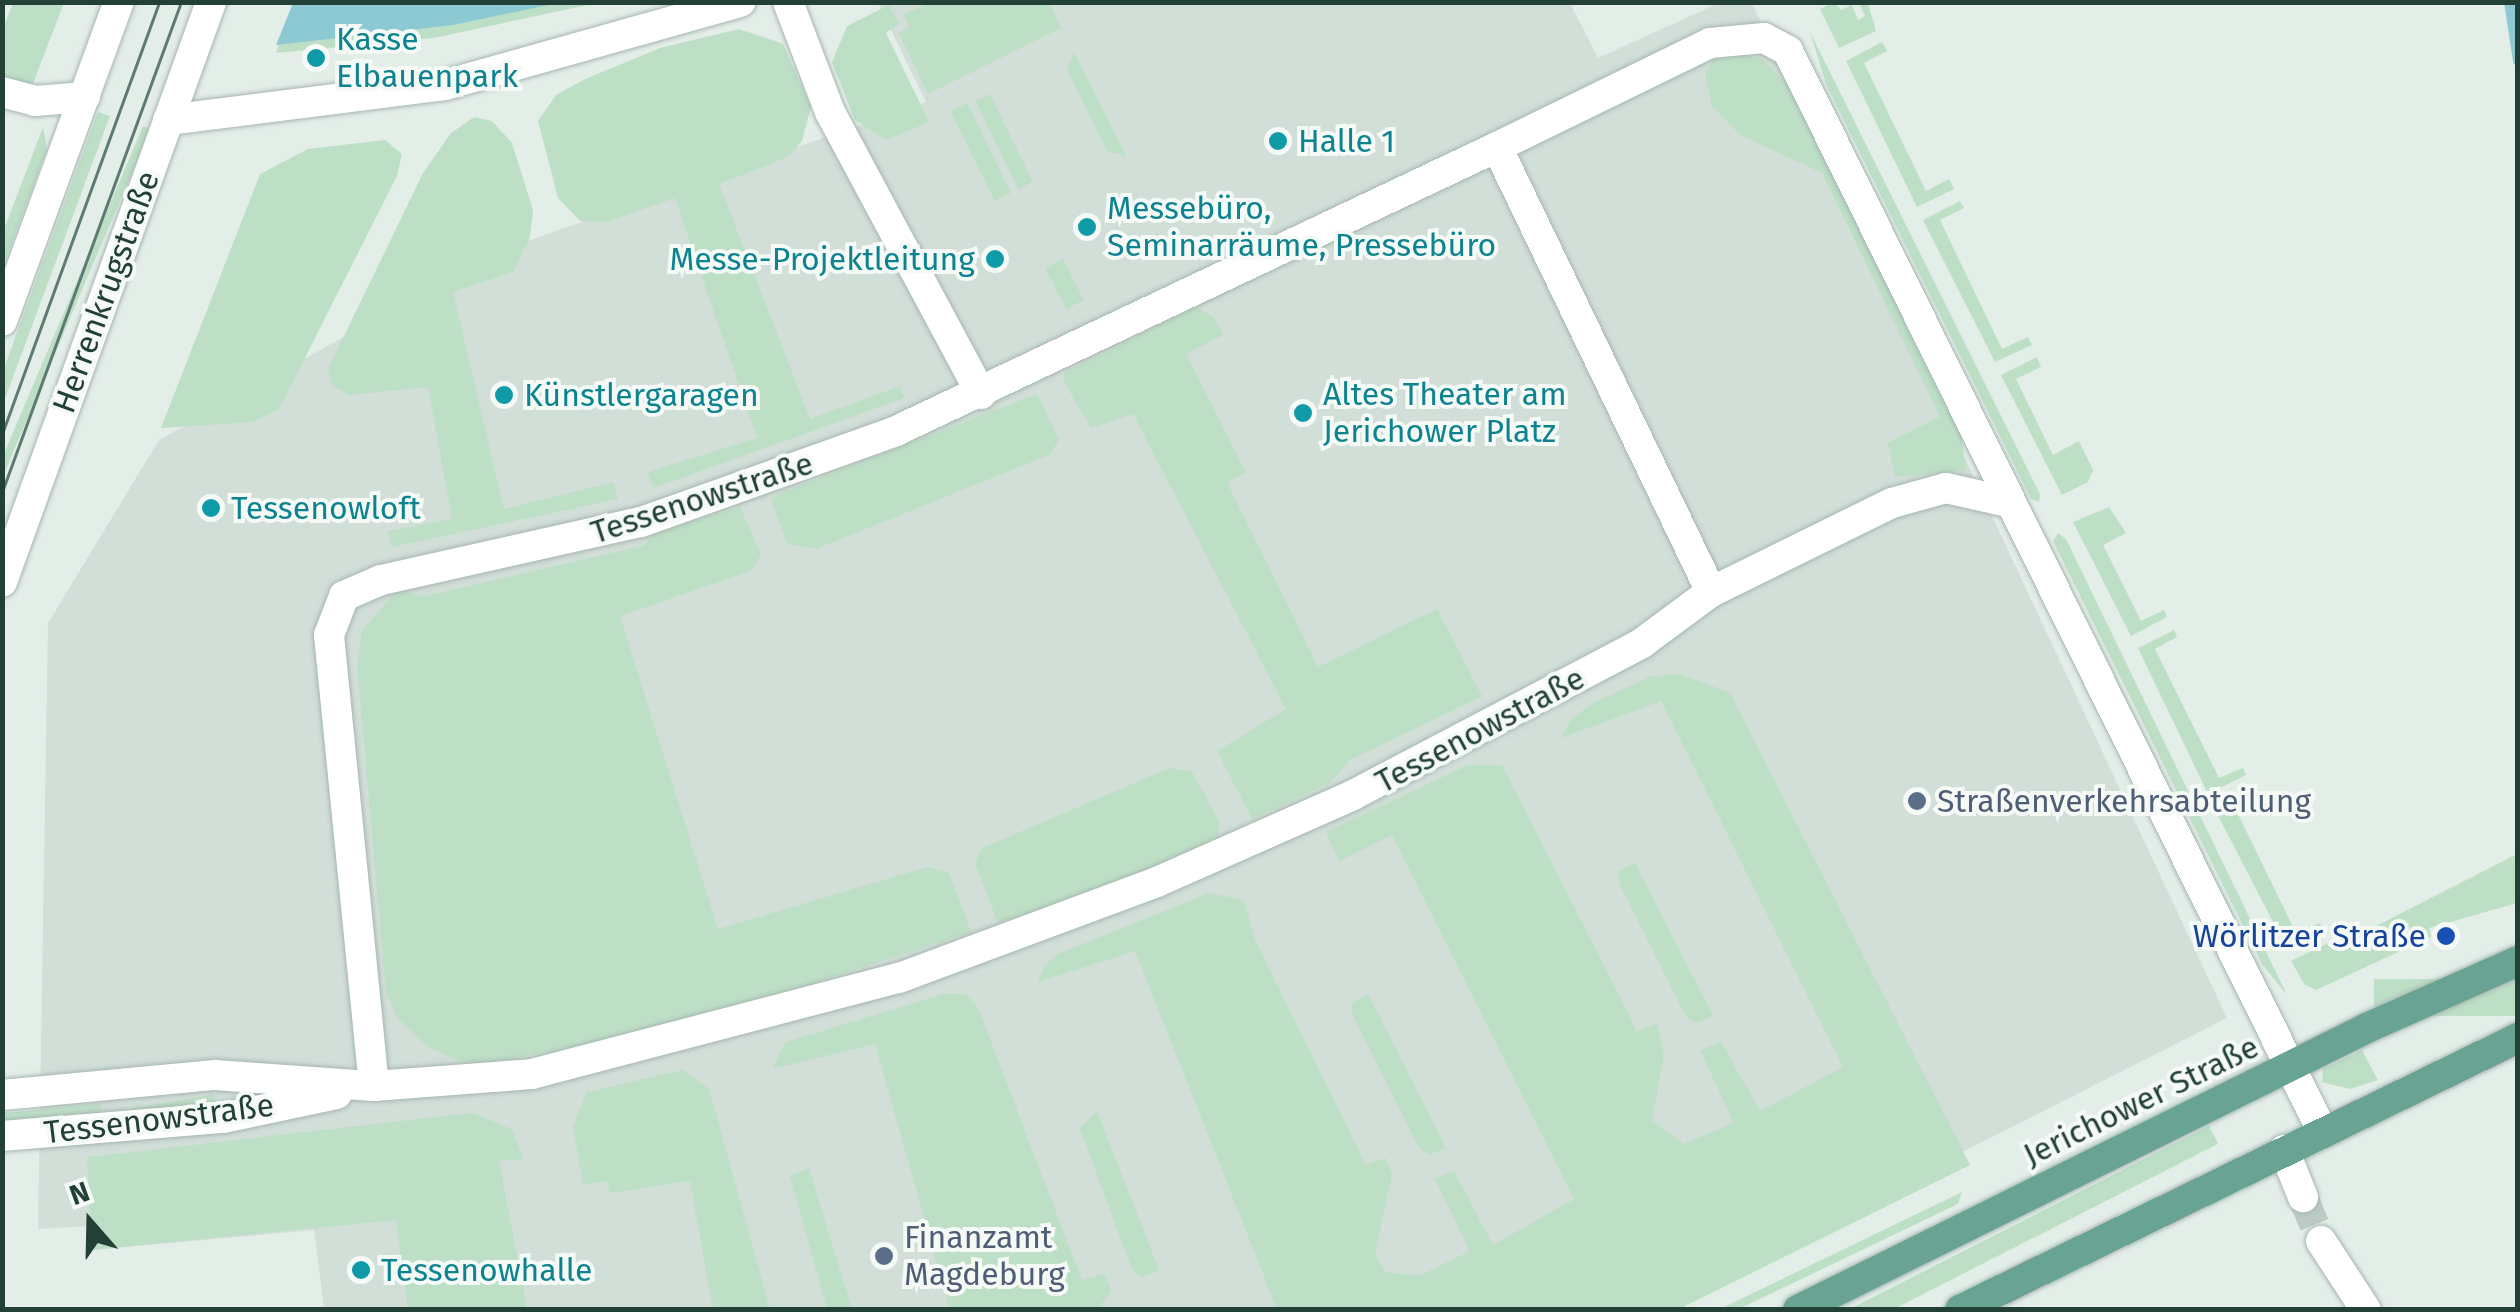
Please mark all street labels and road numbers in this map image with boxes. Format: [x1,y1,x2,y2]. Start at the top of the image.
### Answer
street label: Herrenkrugstraße [44,166,168,418]
street label: Tessenowstraße [586,444,818,552]
street label: Tessenowstraße [1369,659,1591,801]
street label: Jerichower Straße [2017,1028,2265,1174]
street label: Tessenowstraße [42,1086,276,1152]

